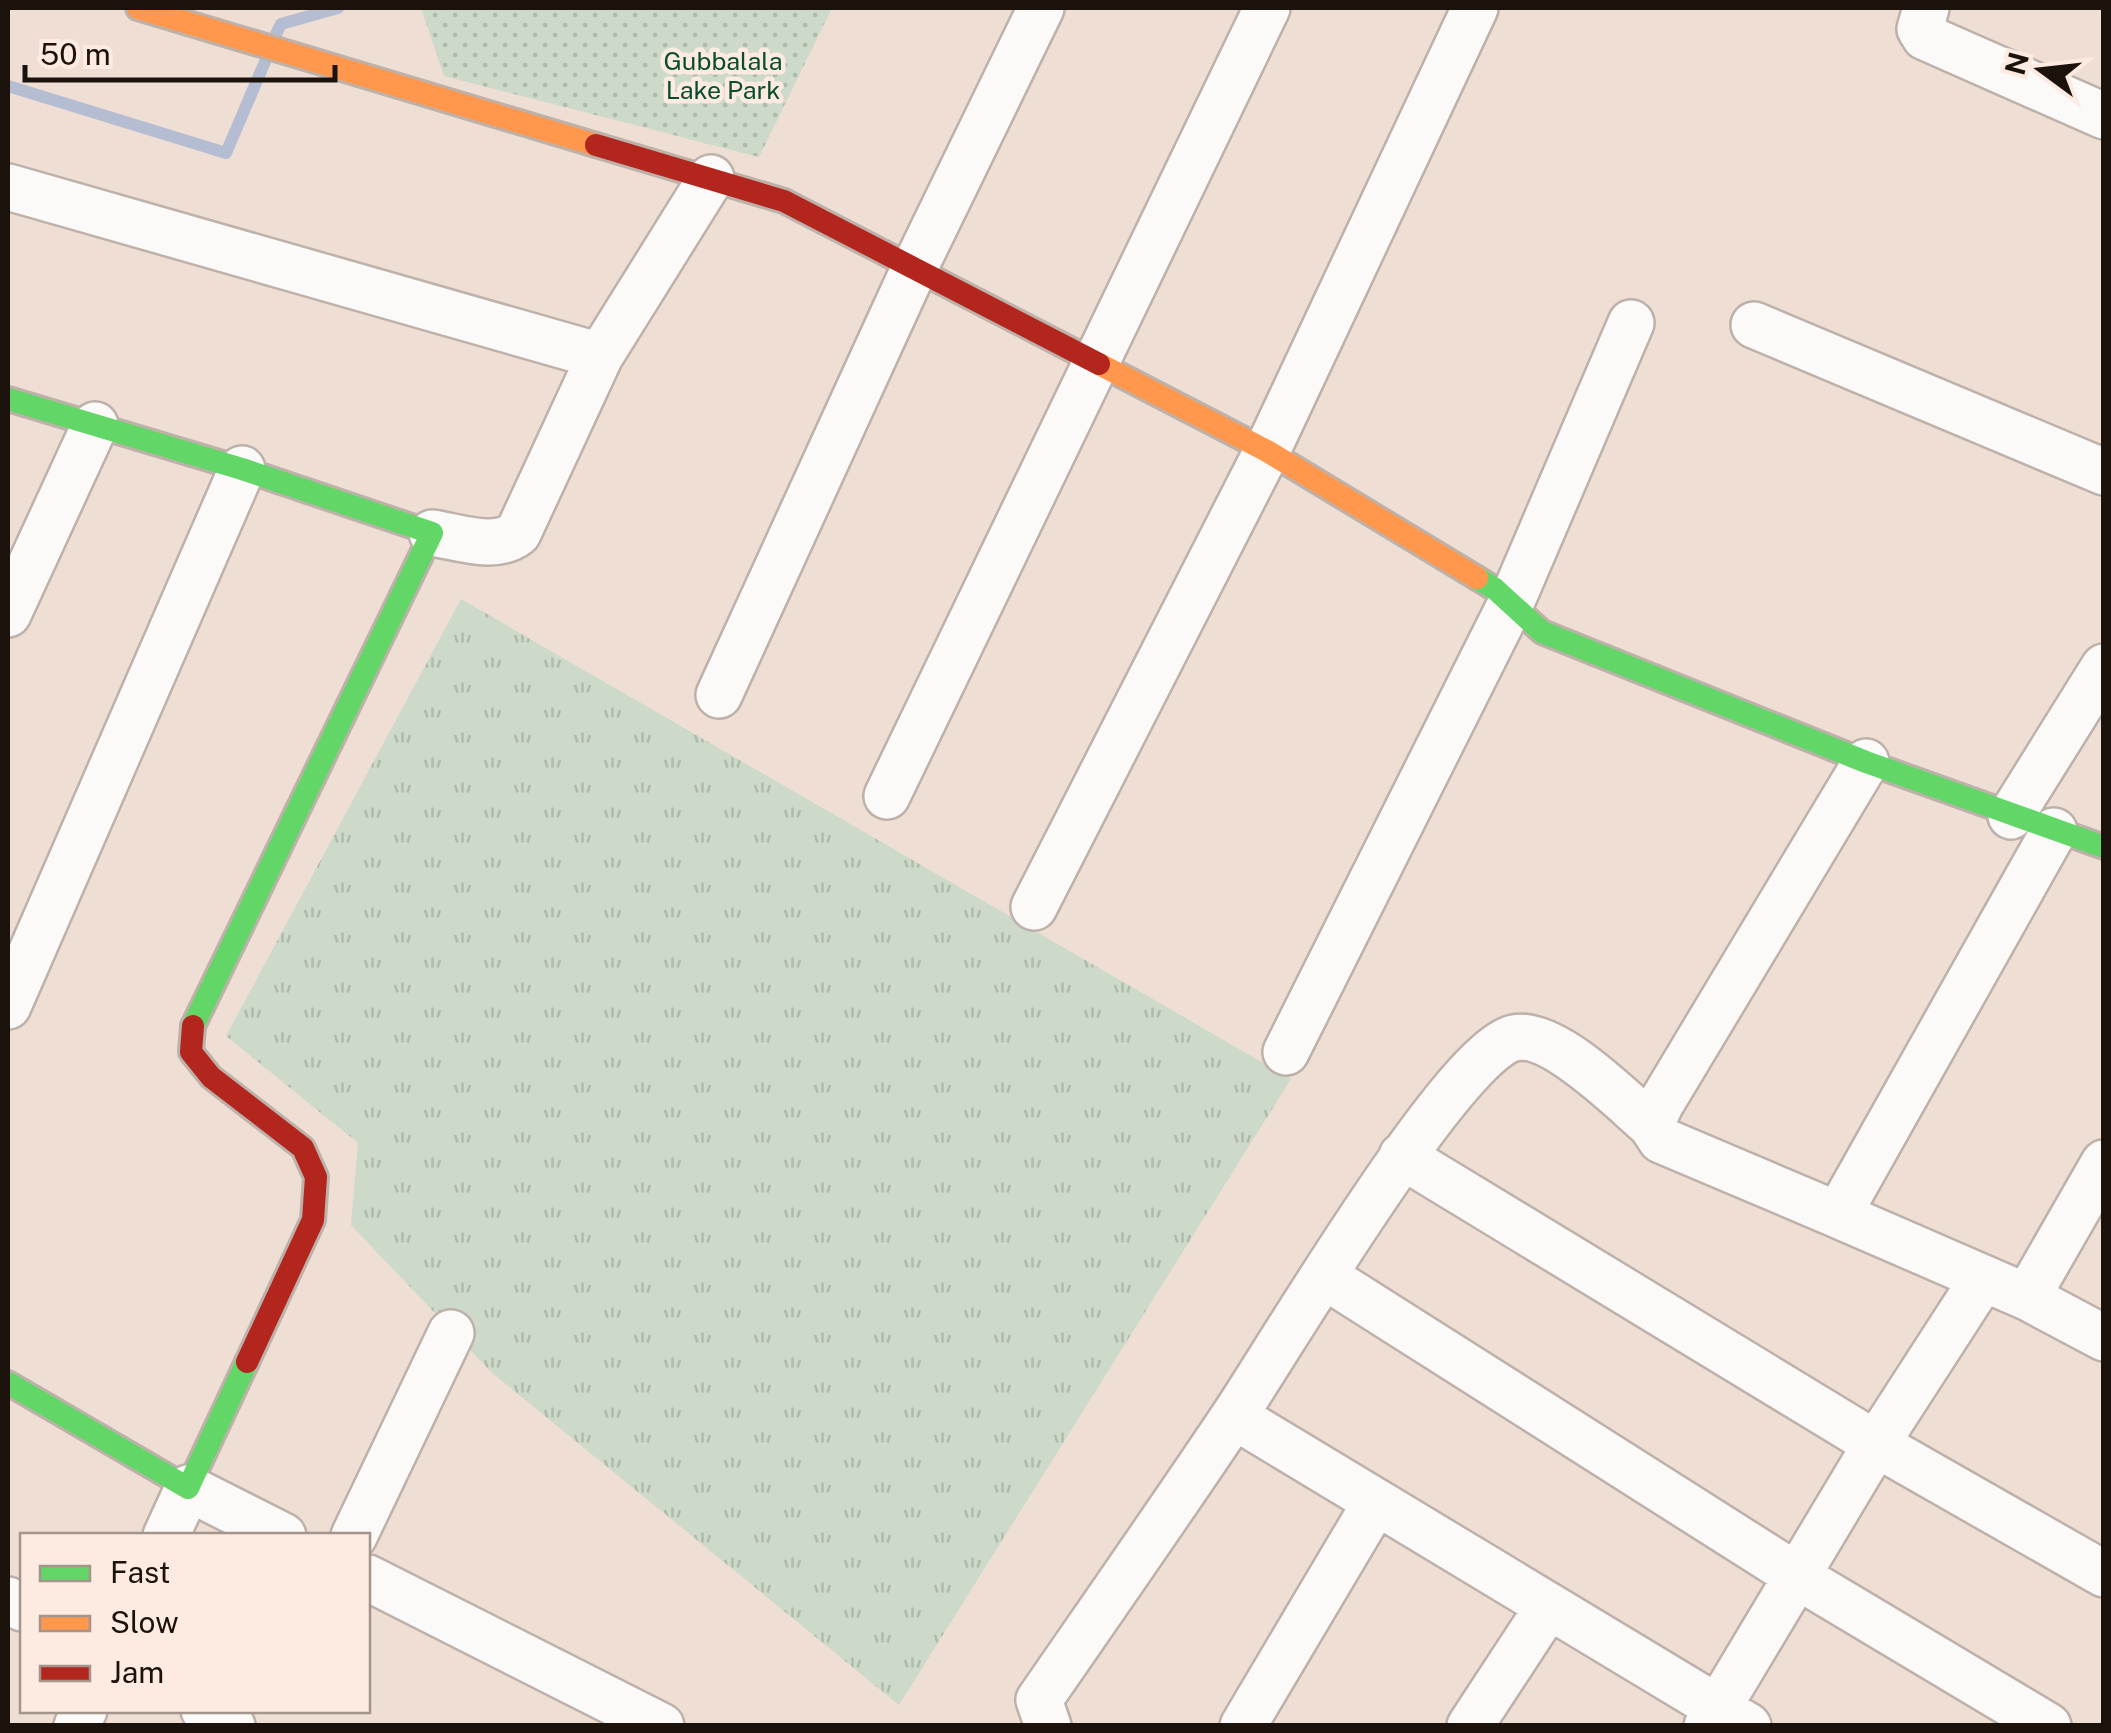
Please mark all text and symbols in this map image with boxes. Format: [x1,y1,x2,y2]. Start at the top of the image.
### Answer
scale bar [25,20,335,82]
north arrow [1991,20,2091,120]
text: 50 m [40,36,111,72]
park label: Gubbalala Lake Park [663,46,783,105]
text: N [1998,49,2035,78]
legend [20,1533,370,1713]
text: Fast [110,1554,170,1590]
text: Slow [110,1604,179,1640]
text: Jam [110,1654,164,1690]

